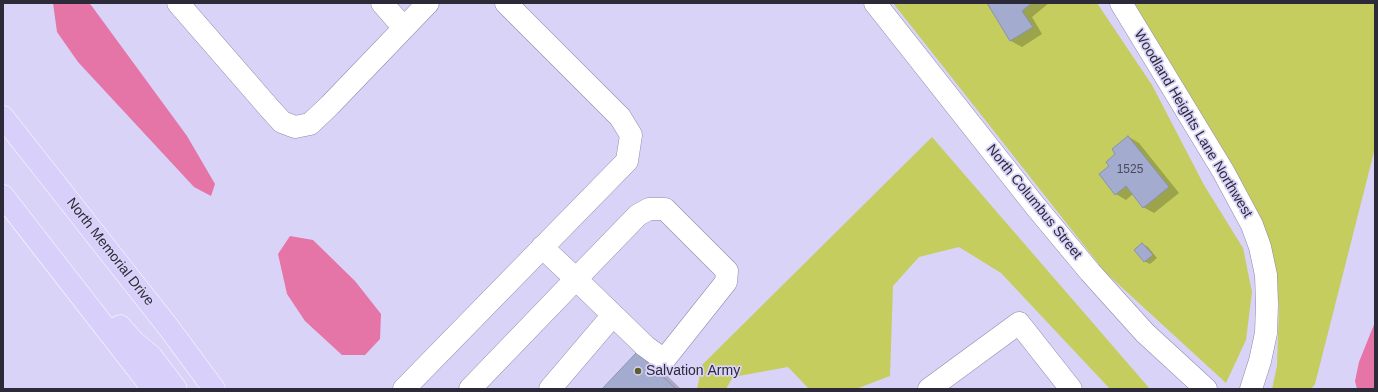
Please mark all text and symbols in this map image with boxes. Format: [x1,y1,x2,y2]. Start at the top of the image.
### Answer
street label: Woodland Heights Lane Northwest [1130,27,1256,221]
street label: North Columbus Street [983,141,1085,263]
house number: 1525 [1117,163,1143,177]
street label: North Memorial Drive [63,195,157,309]
place label: Salvation Army [646,363,740,379]
marker: Salvation Army [633,366,643,376]

